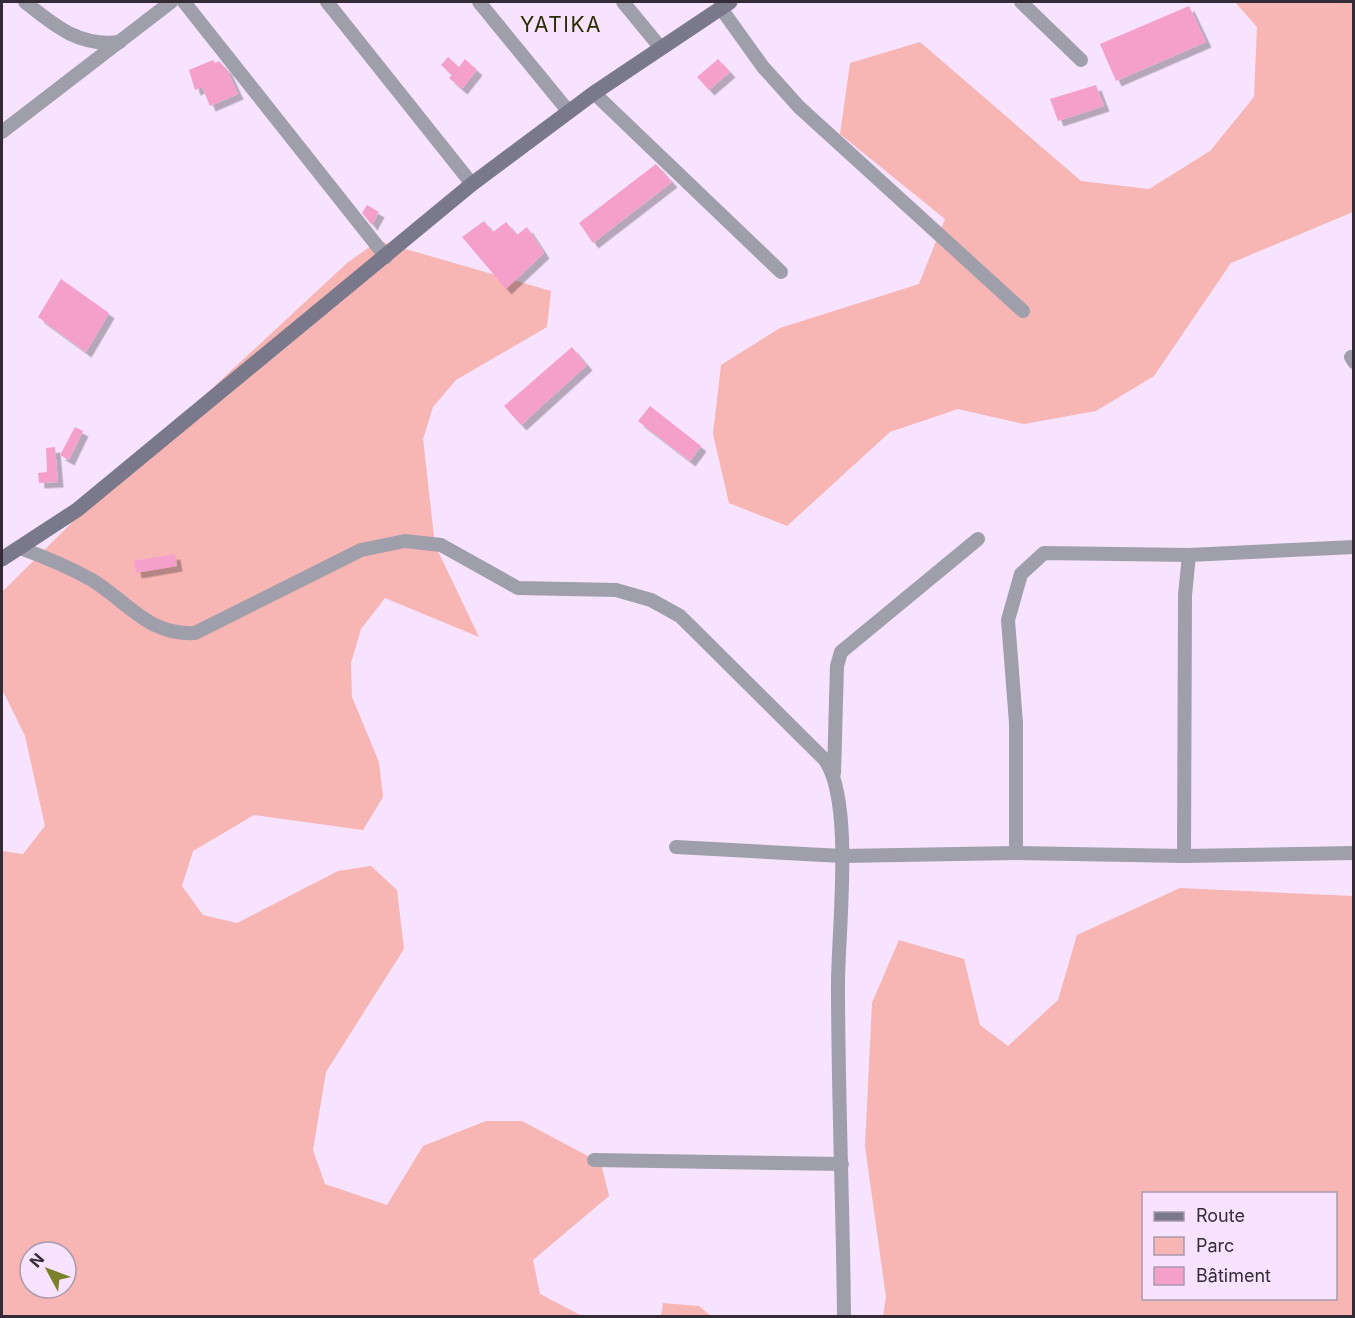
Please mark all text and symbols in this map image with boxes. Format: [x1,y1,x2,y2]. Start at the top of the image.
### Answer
district label: YATIKA [520,12,602,37]
legend [1142,1192,1337,1300]
text: Route [1196,1205,1245,1226]
text: Parc [1196,1235,1234,1256]
north arrow [18,1240,78,1300]
text: N [25,1249,48,1271]
text: Bâtiment [1196,1265,1271,1286]

